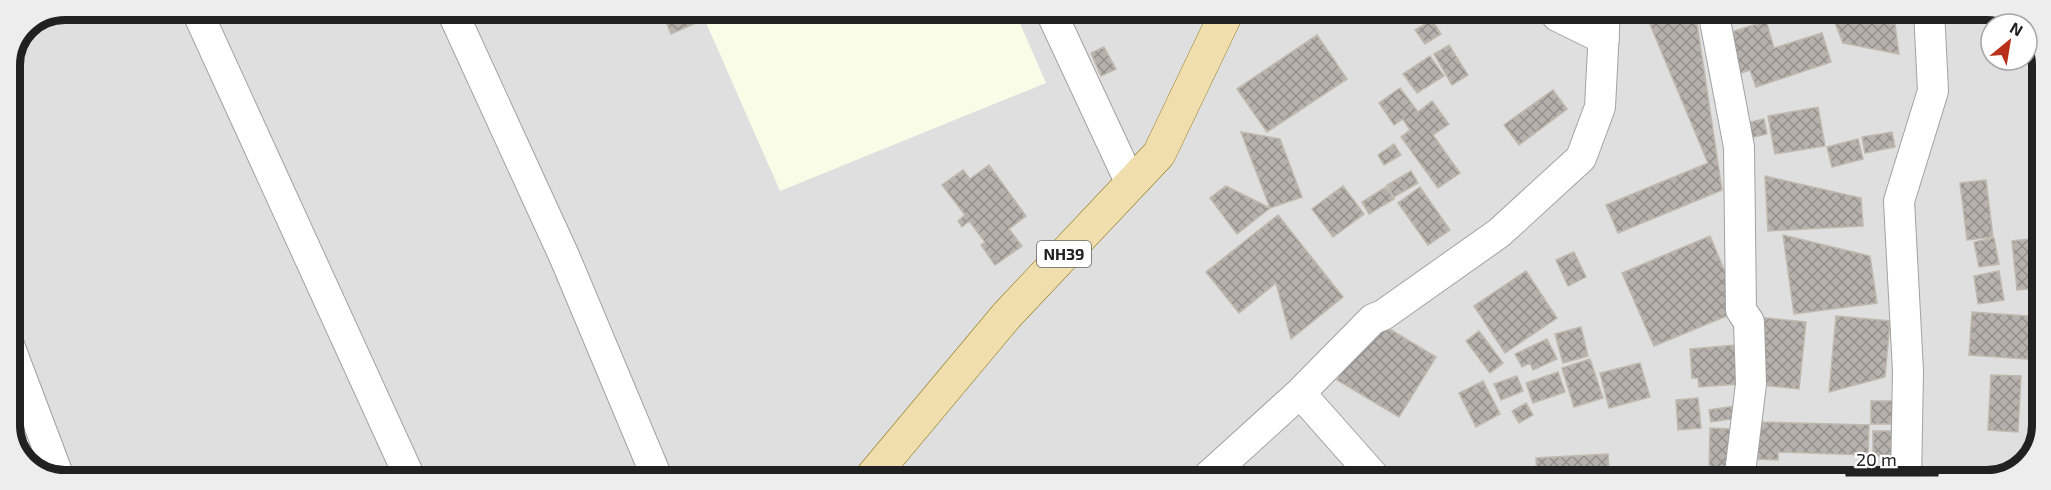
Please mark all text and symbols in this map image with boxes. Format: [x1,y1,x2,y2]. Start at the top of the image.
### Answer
north arrow [1979,12,2039,72]
text: N [2007,17,2027,40]
road number: NH39 [1037,241,1091,267]
scale bar [1847,439,1937,477]
text: 20 m [1856,448,1897,470]

